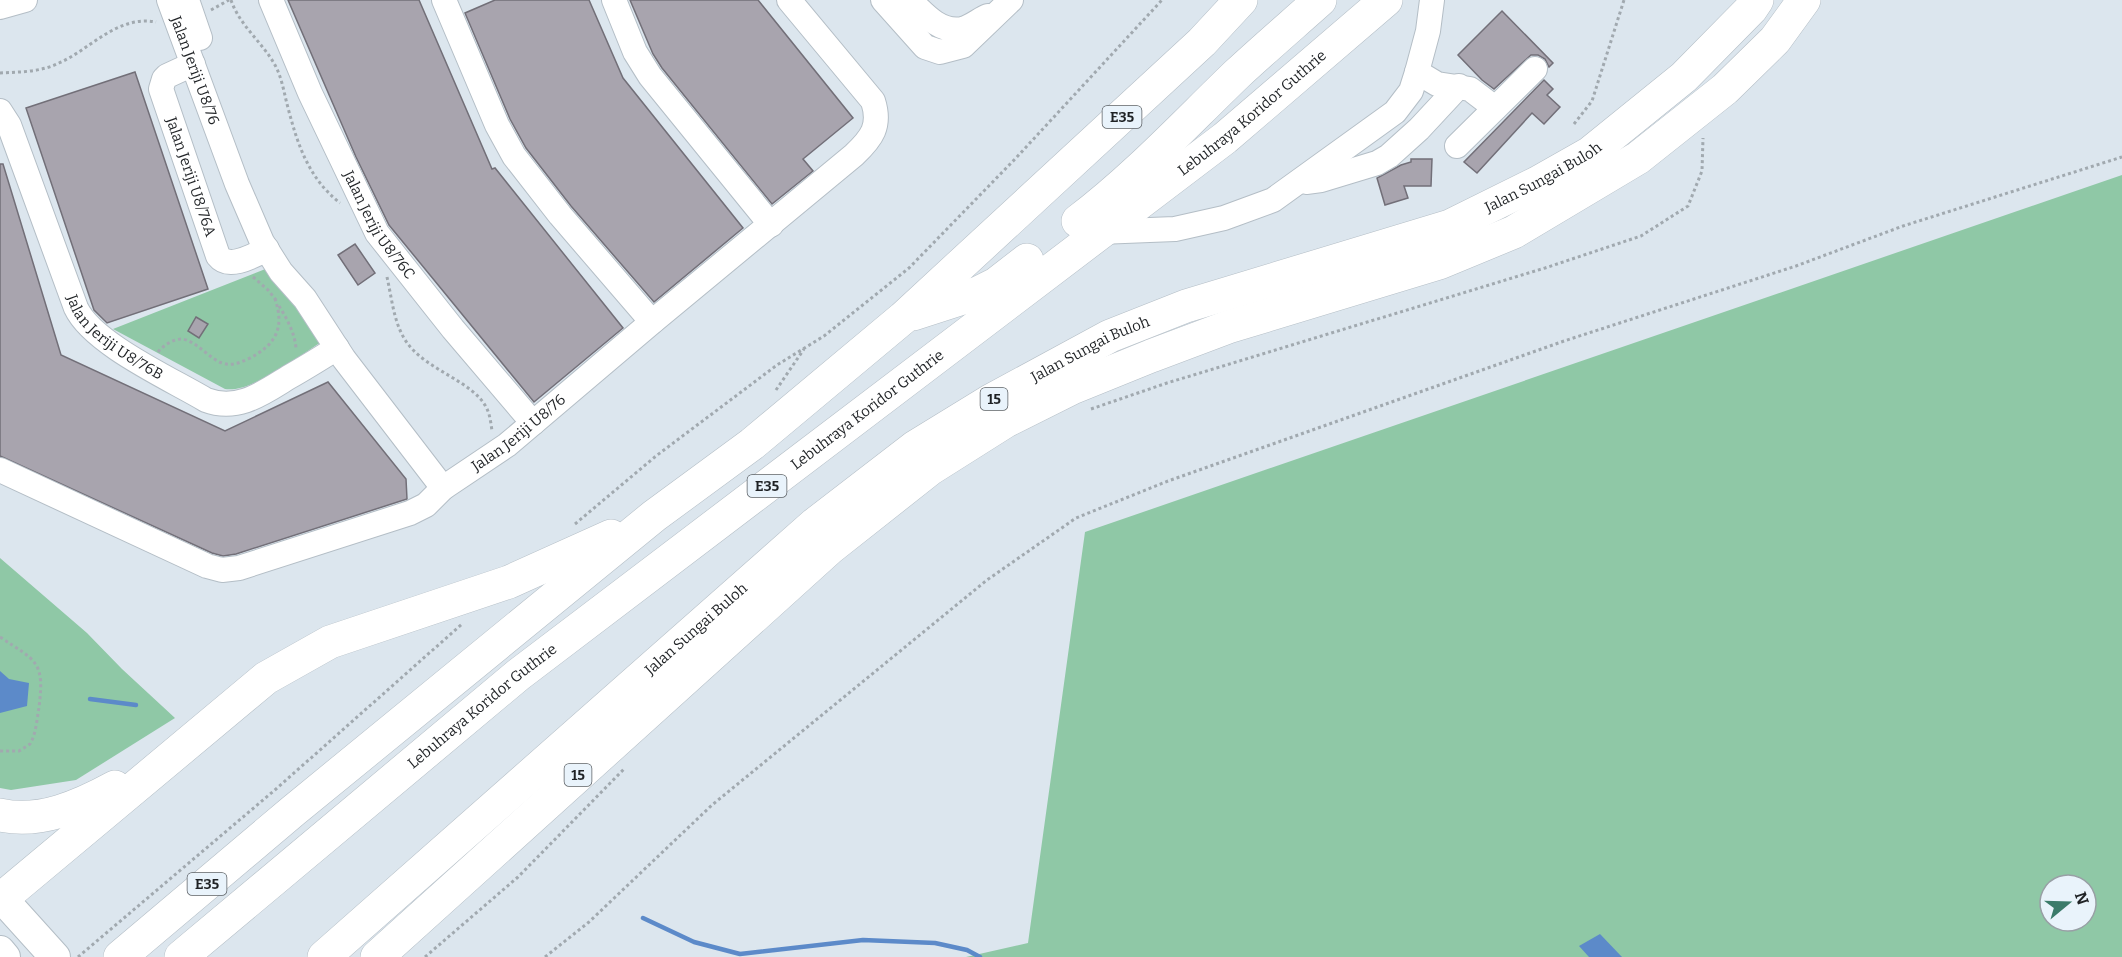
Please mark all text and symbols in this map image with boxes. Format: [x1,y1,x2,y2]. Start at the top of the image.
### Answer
street label: Jalan Jeriji U8/76 [166,13,223,127]
street label: Lebuhraya Koridor Guthrie [1174,46,1330,180]
road number: E35 [1102,106,1142,128]
street label: Jalan Jeriji U8/76A [162,114,220,239]
street label: Jalan Sungai Buloh [1481,138,1606,217]
street label: Jalan Jeriji U8/76C [339,167,419,282]
street label: Jalan Jeriji U8/76B [63,291,166,383]
street label: Jalan Sungai Buloh [1027,312,1153,387]
street label: Lebuhraya Koridor Guthrie [787,346,947,474]
road number: 15 [980,388,1008,410]
street label: Jalan Jeriji U8/76 [467,390,569,476]
road number: E35 [748,475,786,497]
street label: Jalan Sungai Buloh [640,579,751,679]
street label: Lebuhraya Koridor Guthrie [404,640,560,772]
road number: 15 [564,764,592,786]
road number: E35 [188,873,226,895]
north arrow [2038,873,2098,933]
text: N [2071,889,2093,907]

